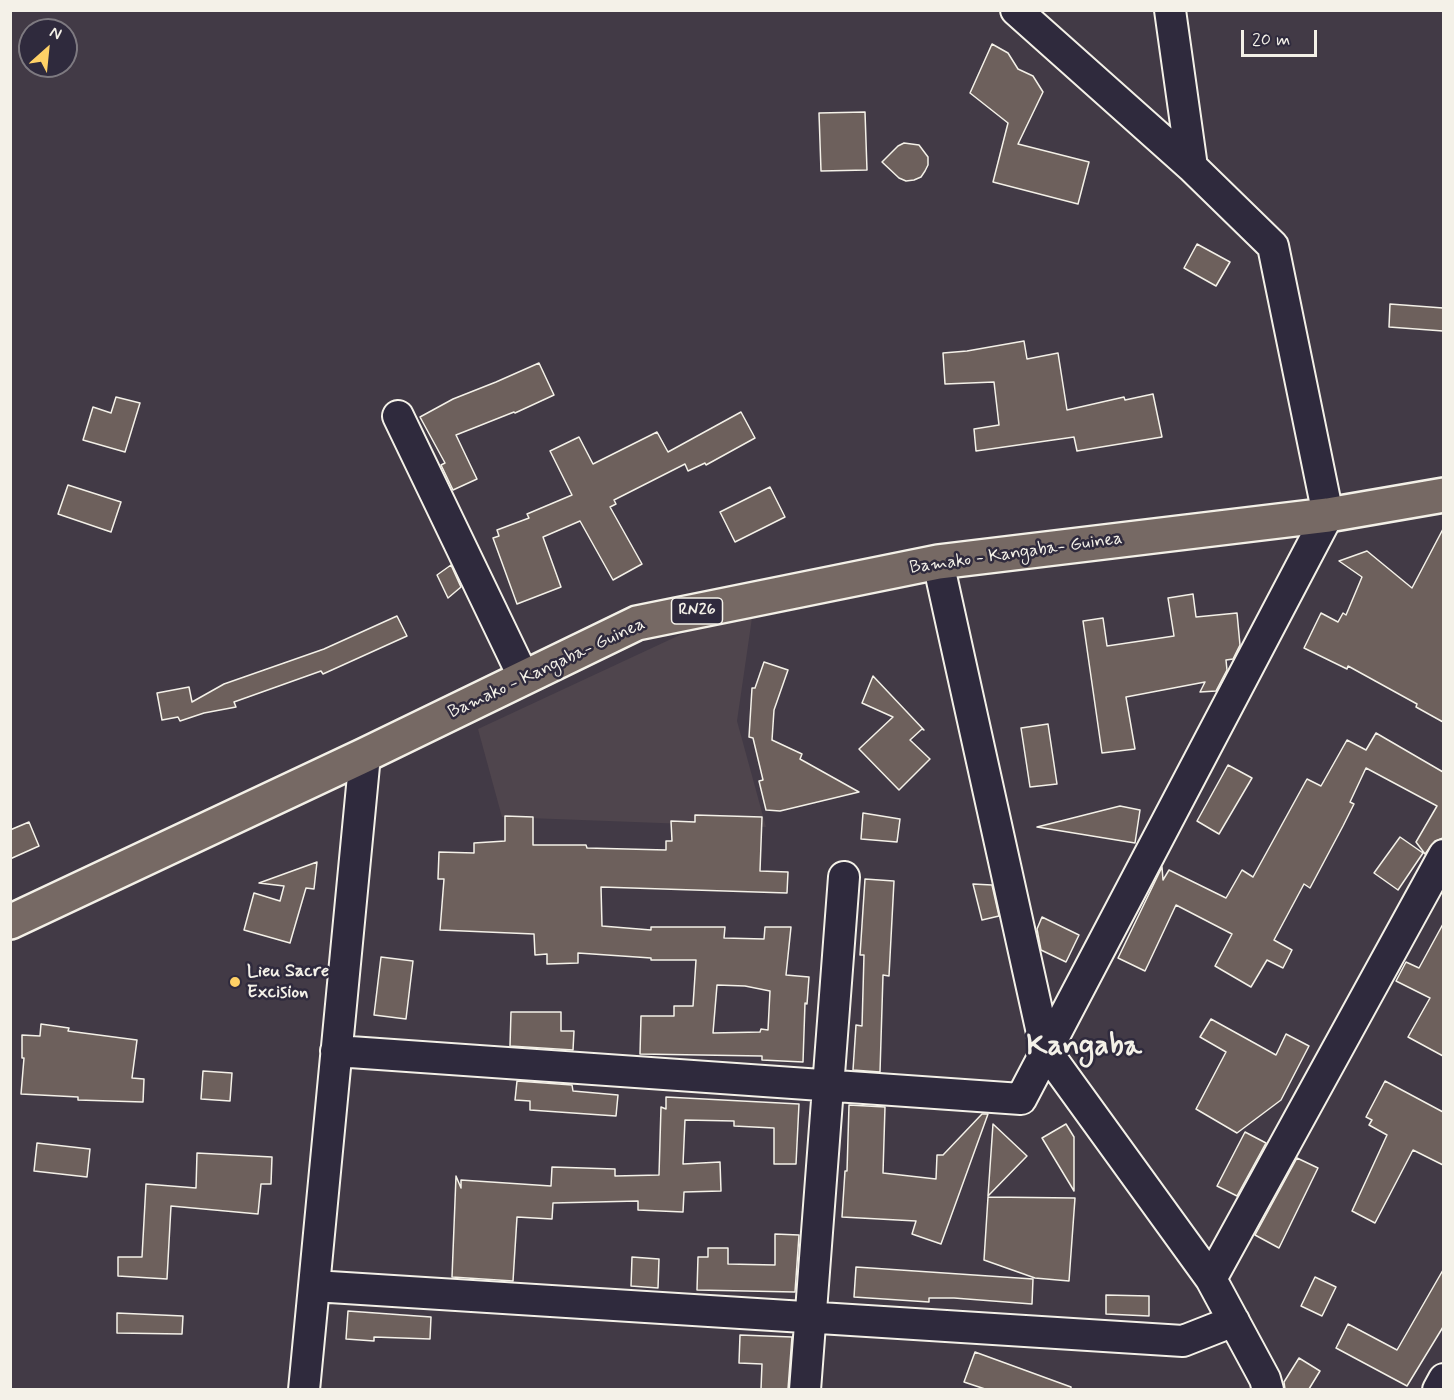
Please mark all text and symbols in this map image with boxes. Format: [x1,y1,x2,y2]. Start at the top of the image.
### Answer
north arrow [18,18,78,78]
scale bar [1244,18,1320,56]
text: N [46,22,65,45]
text: 20 m [1252,28,1290,52]
street label: Bamako - Kangaba- Guinea [908,528,1124,580]
road number: RN26 [672,598,722,624]
street label: Bamako - Kangaba- Guinea [445,614,649,724]
place label: Lieu Sacre Excision [247,961,329,1004]
marker: Lieu Sacre Excision [228,975,242,989]
district label: Kangaba [1026,1030,1142,1066]

